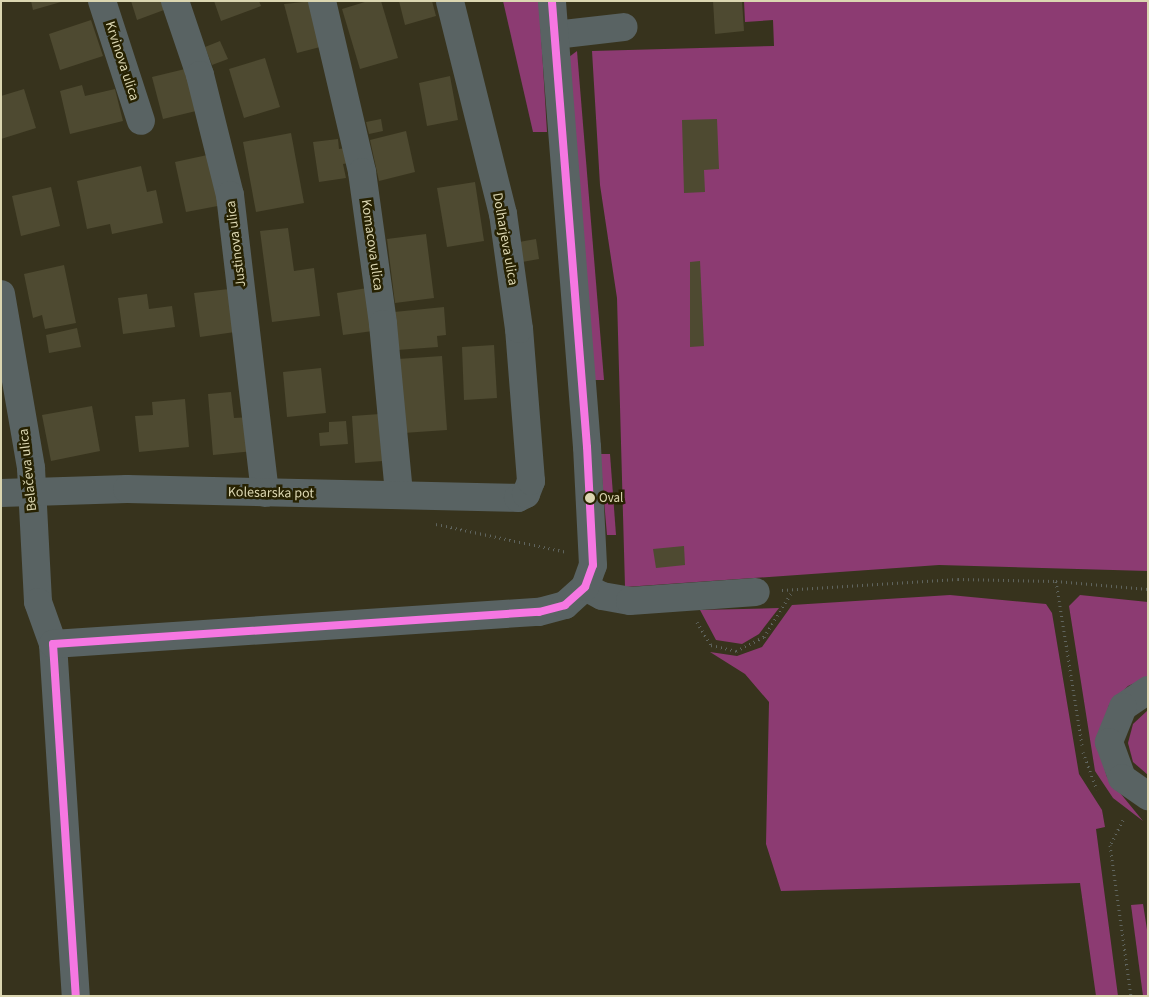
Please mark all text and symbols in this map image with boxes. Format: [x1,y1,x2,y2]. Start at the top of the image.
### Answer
street label: Krvinova ulica [101,19,143,103]
street label: Dolharjeva ulica [489,191,521,287]
street label: Komacova ulica [357,198,387,292]
street label: Justinova ulica [222,200,250,288]
street label: Belačeva ulica [15,428,41,512]
street label: Kolesarska pot [228,484,314,502]
place label: Oval [599,490,623,506]
marker: Oval [585,493,595,503]

